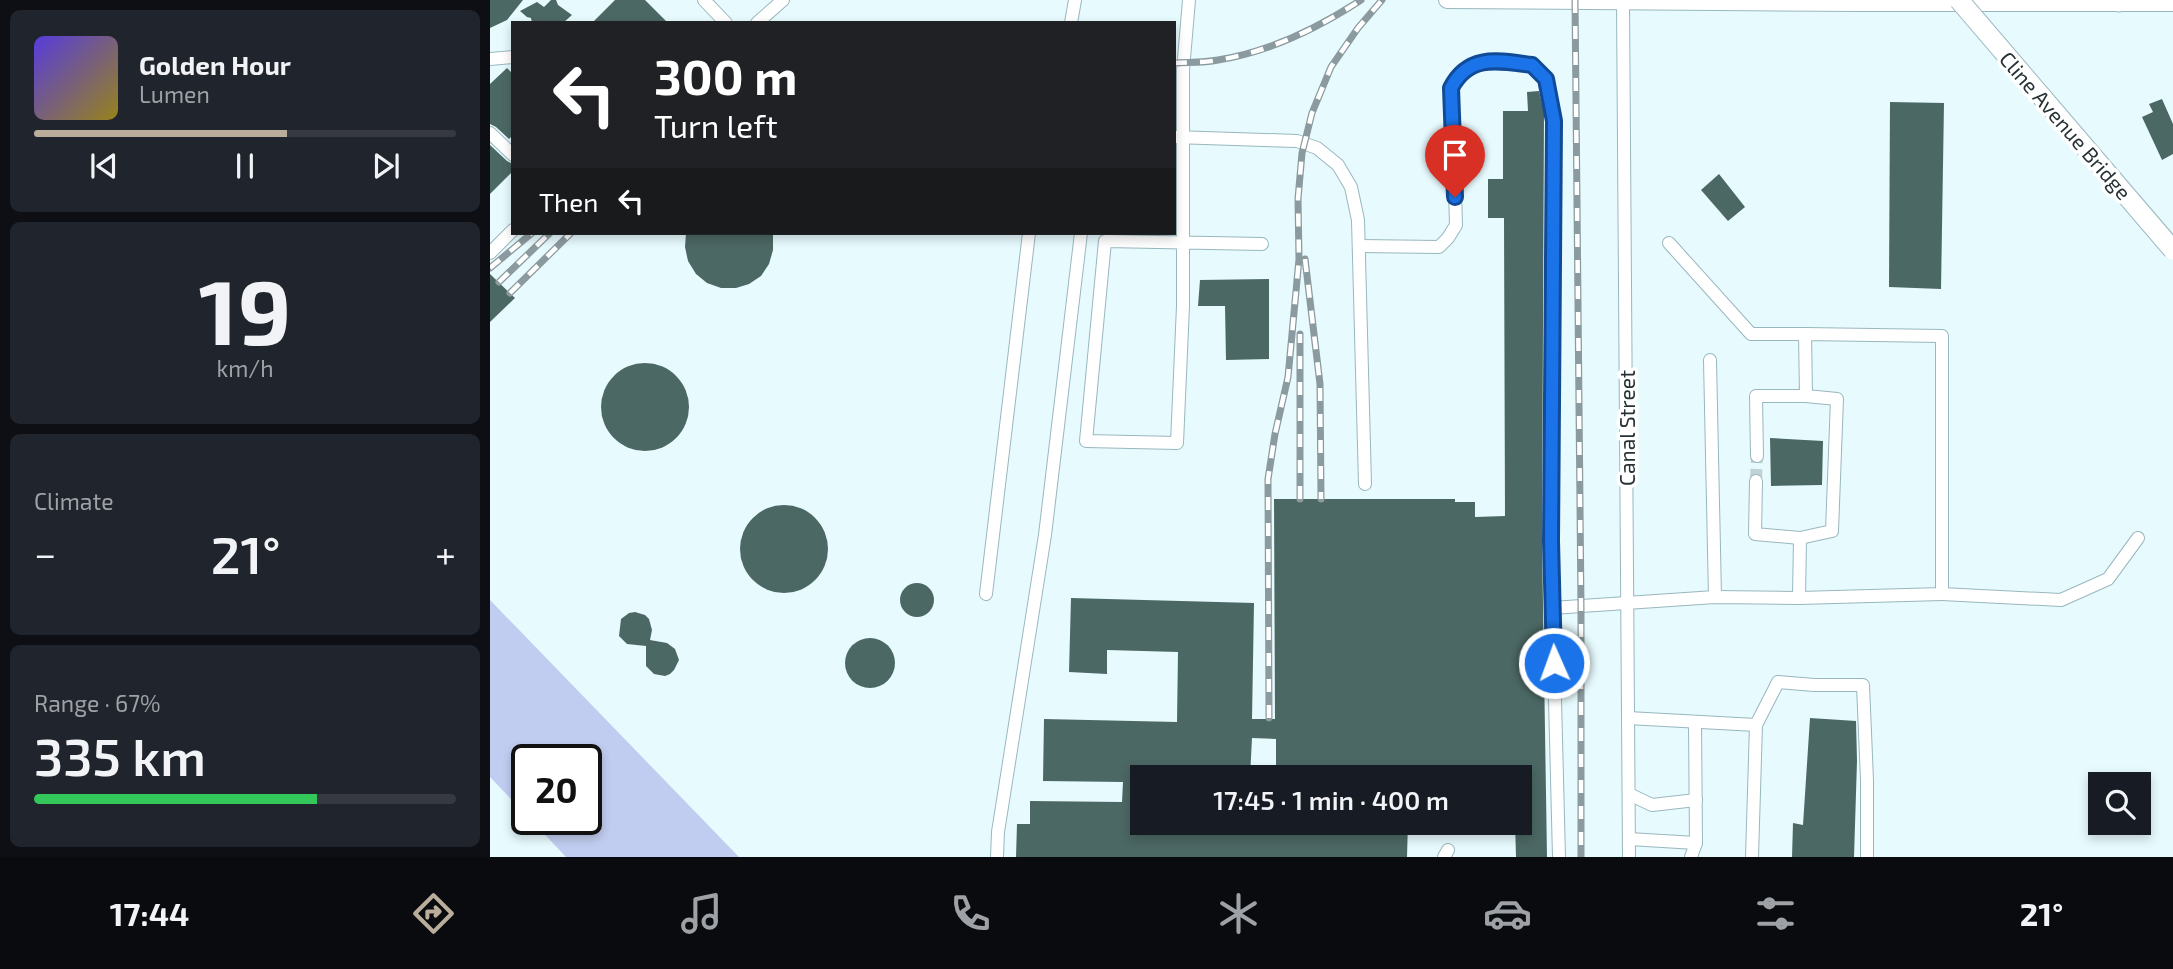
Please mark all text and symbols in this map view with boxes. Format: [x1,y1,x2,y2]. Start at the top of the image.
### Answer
text: 300 m [654,46,797,105]
street label: Cline Avenue Bridge [1995,46,2137,204]
text: Golden Hour [139,49,291,80]
icon: left [539,49,630,140]
text: Lumen [139,80,210,108]
text: Turn left [654,106,778,144]
pin [1425,125,1485,197]
icon: arrive [1436,136,1474,174]
icon: previous [85,147,123,185]
icon: pause [226,147,264,185]
icon: next [367,147,405,185]
icon: left [612,182,650,220]
text: Then [539,186,598,217]
text: 19 [198,254,292,363]
text: km/h [216,354,274,382]
street label: Canal Street [1614,370,1639,486]
text: Climate [34,487,114,515]
text: 21° [211,522,281,584]
text: − [34,530,56,576]
text: + [435,530,456,576]
position arrow [1517,626,1591,700]
text: Range · 67% [34,689,160,717]
text: 335 km [34,724,206,786]
speed limit sign: 20 [511,744,602,835]
map controls [2088,772,2151,835]
button: search [2088,772,2151,835]
text: 17:45 · 1 min · 400 m [1213,784,1449,815]
icon: directions [409,889,458,938]
icon: music [677,889,726,938]
icon: phone [946,889,995,938]
icon: climate [1214,889,1263,938]
icon: car [1483,889,1532,938]
icon: filters [1751,889,1800,938]
text: 17:44 [110,894,189,932]
text: 21° [2020,894,2063,932]

